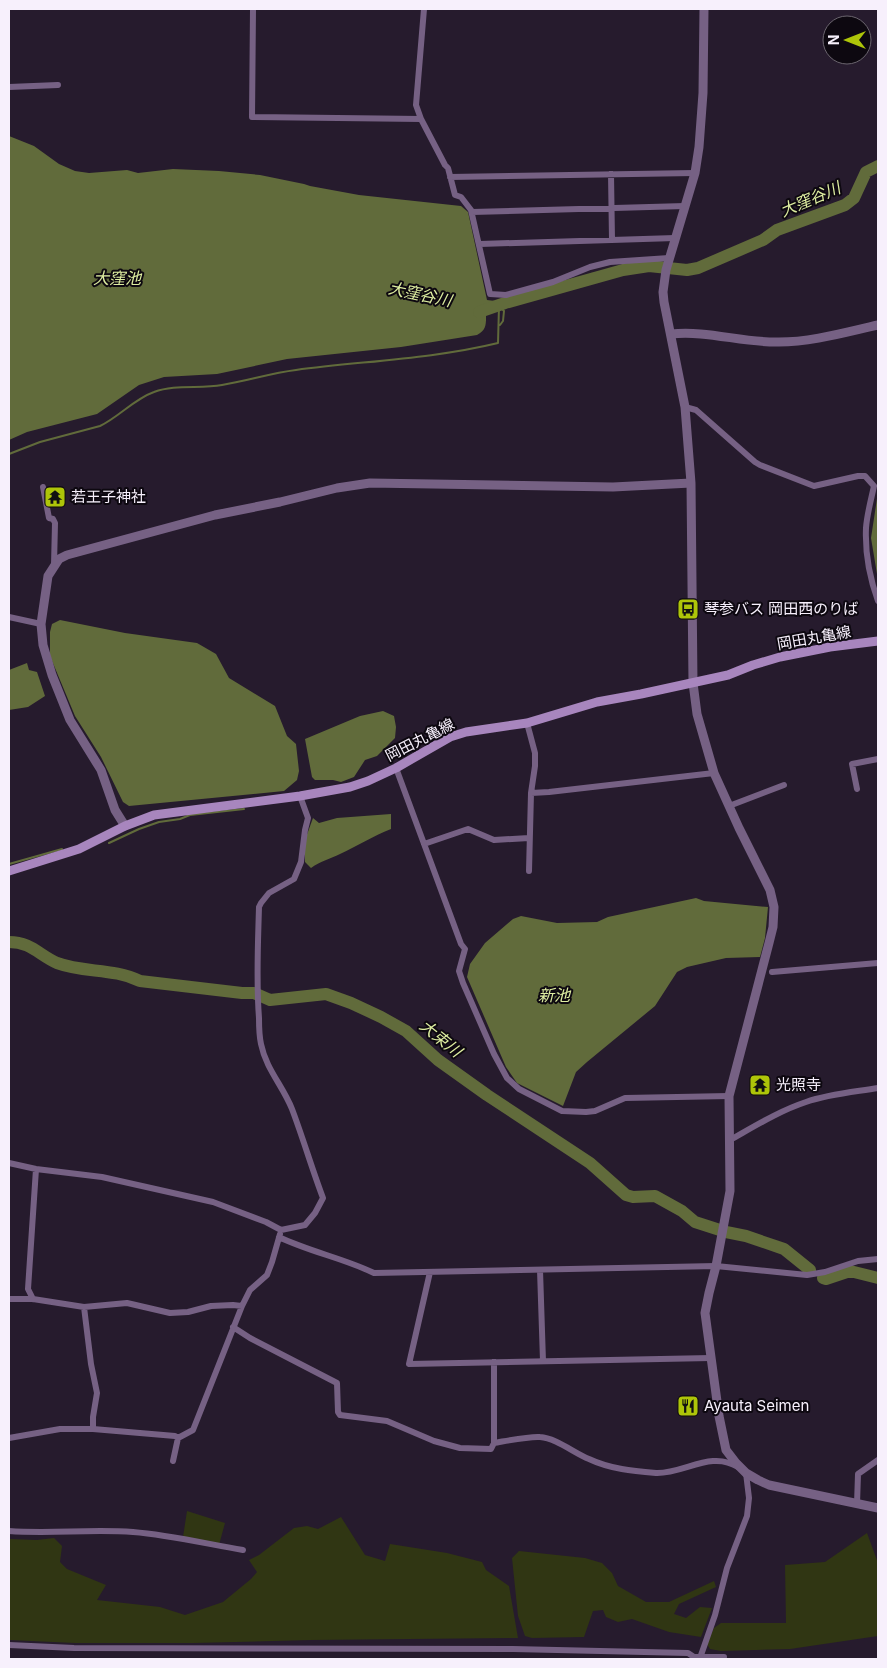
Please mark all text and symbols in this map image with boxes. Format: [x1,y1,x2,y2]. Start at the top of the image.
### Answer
north arrow [822,15,872,65]
text: N [825,35,842,45]
water label: 大窪谷川 [777,177,845,221]
water label: 大窪池 [93,268,143,288]
water label: 大窪谷川 [387,278,455,311]
temple icon: 若王子神社 [43,485,67,509]
place label: 若王子神社 [71,487,146,506]
bus stop icon: 琴参バス 岡田西のりば [676,597,700,621]
place label: 琴参バス 岡田西のりば [704,599,858,618]
street label: 岡田丸亀線 [775,622,853,653]
street label: 岡田丸亀線 [382,714,458,765]
water label: 新池 [538,985,572,1005]
water label: 大束川 [416,1015,467,1062]
temple icon: 光照寺 [748,1073,772,1097]
place label: 光照寺 [776,1075,821,1094]
restaurant icon: Ayauta Seimen [676,1394,700,1418]
place label: Ayauta Seimen [704,1396,809,1415]

